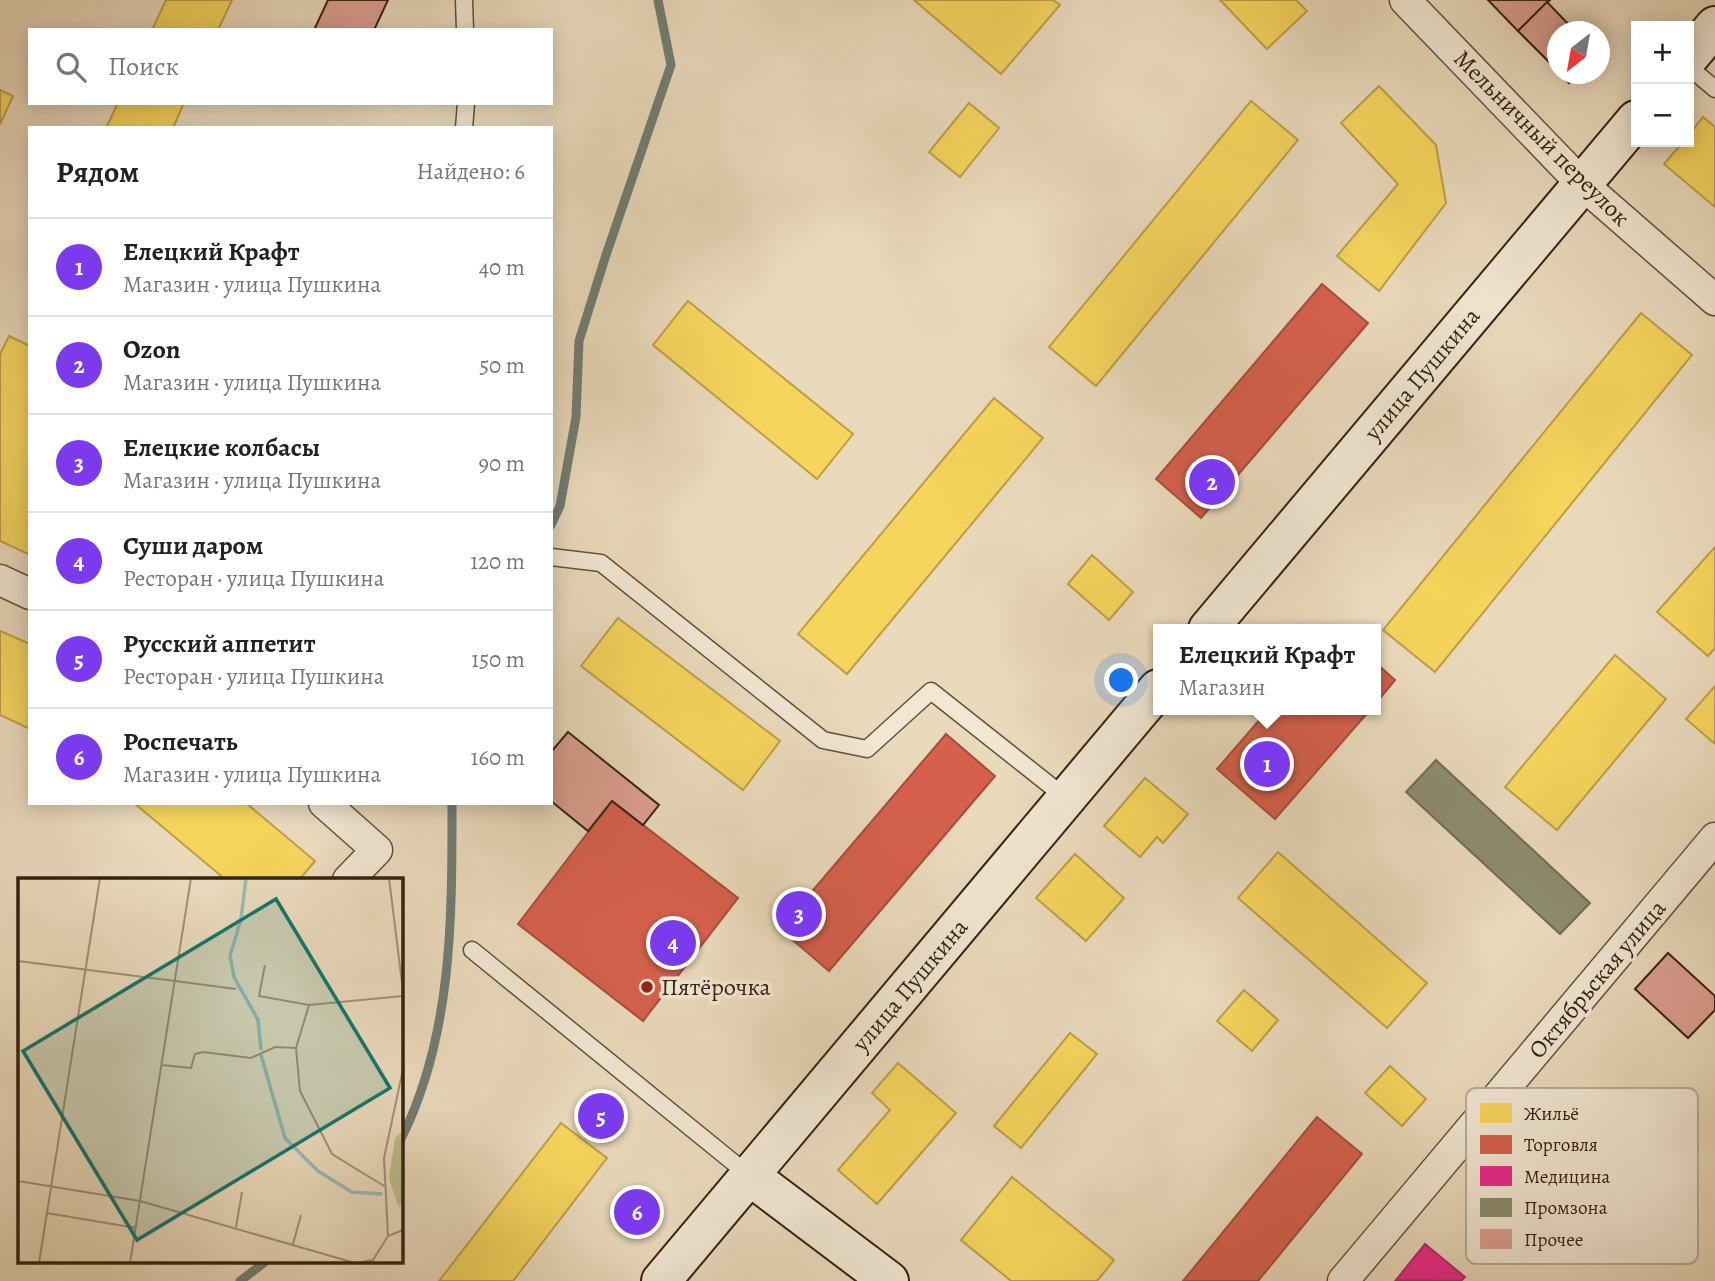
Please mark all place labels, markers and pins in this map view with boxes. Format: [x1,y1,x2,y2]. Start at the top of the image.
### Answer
pin: 2 [1189,456,1235,508]
pin: 1 [1244,738,1290,790]
pin: 3 [776,888,822,940]
pin: 4 [650,917,696,969]
place label: Пятёрочка [661,971,771,1003]
marker: Пятёрочка [639,979,655,995]
pin: 5 [578,1090,624,1142]
pin: 6 [614,1186,660,1238]

